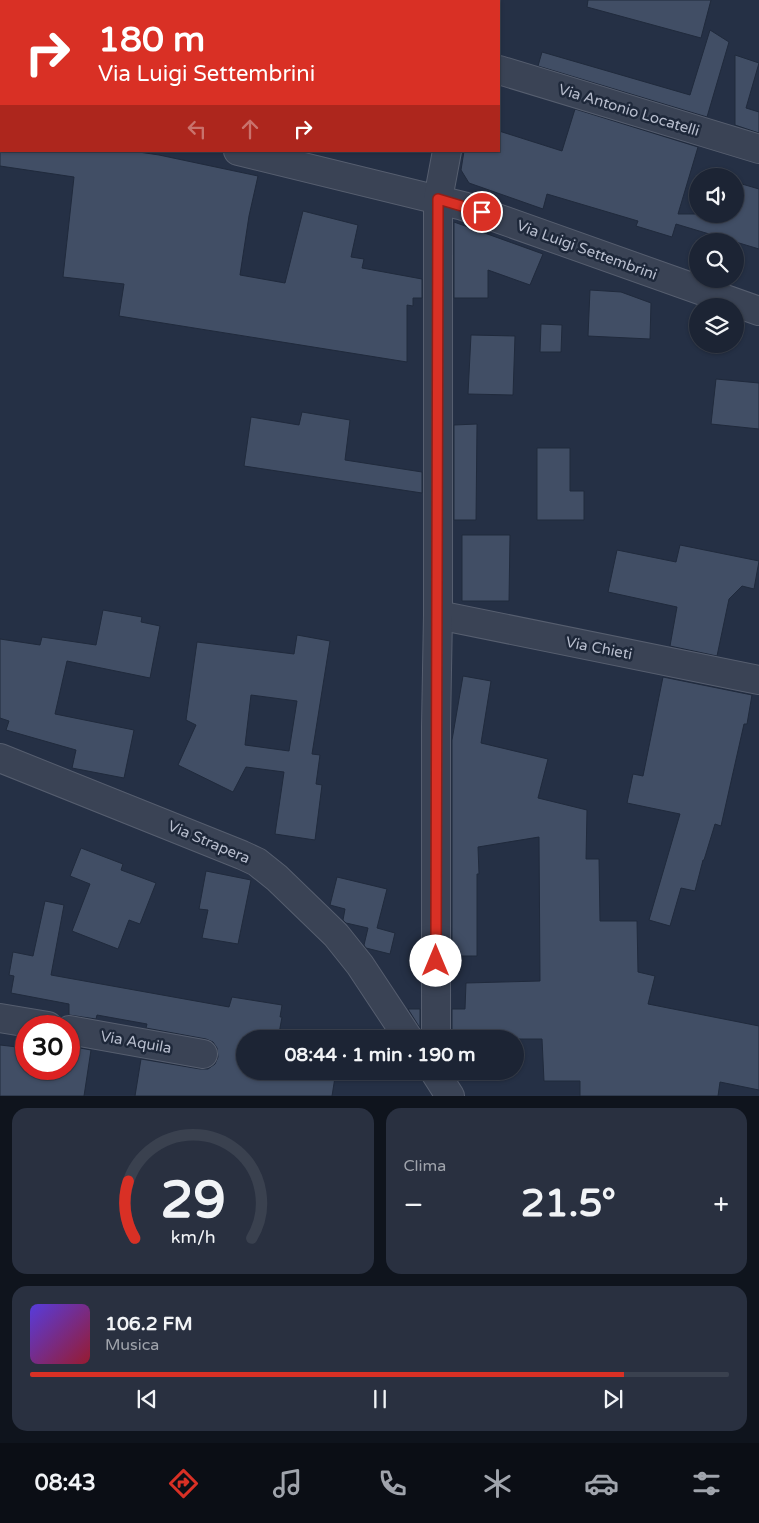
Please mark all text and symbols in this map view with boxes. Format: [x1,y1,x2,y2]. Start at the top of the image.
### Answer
text: 180 m [98,19,205,61]
icon: right [15,20,80,85]
text: Via Luigi Settembrini [98,61,315,87]
street label: Via Antonio Locatelli [556,80,702,140]
icon: left [183,115,211,143]
icon: ahead [236,115,264,143]
icon: right [289,115,317,143]
map controls [689,168,744,353]
button: sound [689,168,744,223]
pin [461,191,503,233]
icon: arrive [468,198,496,226]
street label: Via Luigi Settembrini [514,216,660,284]
button: search [689,233,744,288]
button: layers [689,298,744,353]
street label: Via Chieti [564,633,634,663]
street label: Via Strapera [165,817,253,867]
position arrow [409,934,461,986]
speed limit sign: 30 [15,1015,80,1080]
street label: Via Aquila [99,1027,173,1057]
text: 08:44 · 1 min · 190 m [284,1044,476,1066]
text: Clima [404,1156,446,1176]
text: 29 [160,1169,225,1232]
text: 21.5° [521,1181,616,1227]
text: − [404,1188,423,1222]
text: + [713,1188,729,1222]
text: km/h [170,1227,215,1248]
text: 106.2 FM [105,1313,193,1335]
text: Musica [105,1335,159,1355]
icon: previous [133,1385,161,1413]
icon: pause [366,1385,394,1413]
icon: next [599,1385,627,1413]
icon: directions [166,1466,201,1501]
icon: music [270,1466,305,1501]
icon: phone [375,1466,410,1501]
icon: climate [480,1466,515,1501]
icon: car [584,1466,619,1501]
icon: filters [689,1466,724,1501]
text: 08:43 [35,1470,96,1496]

